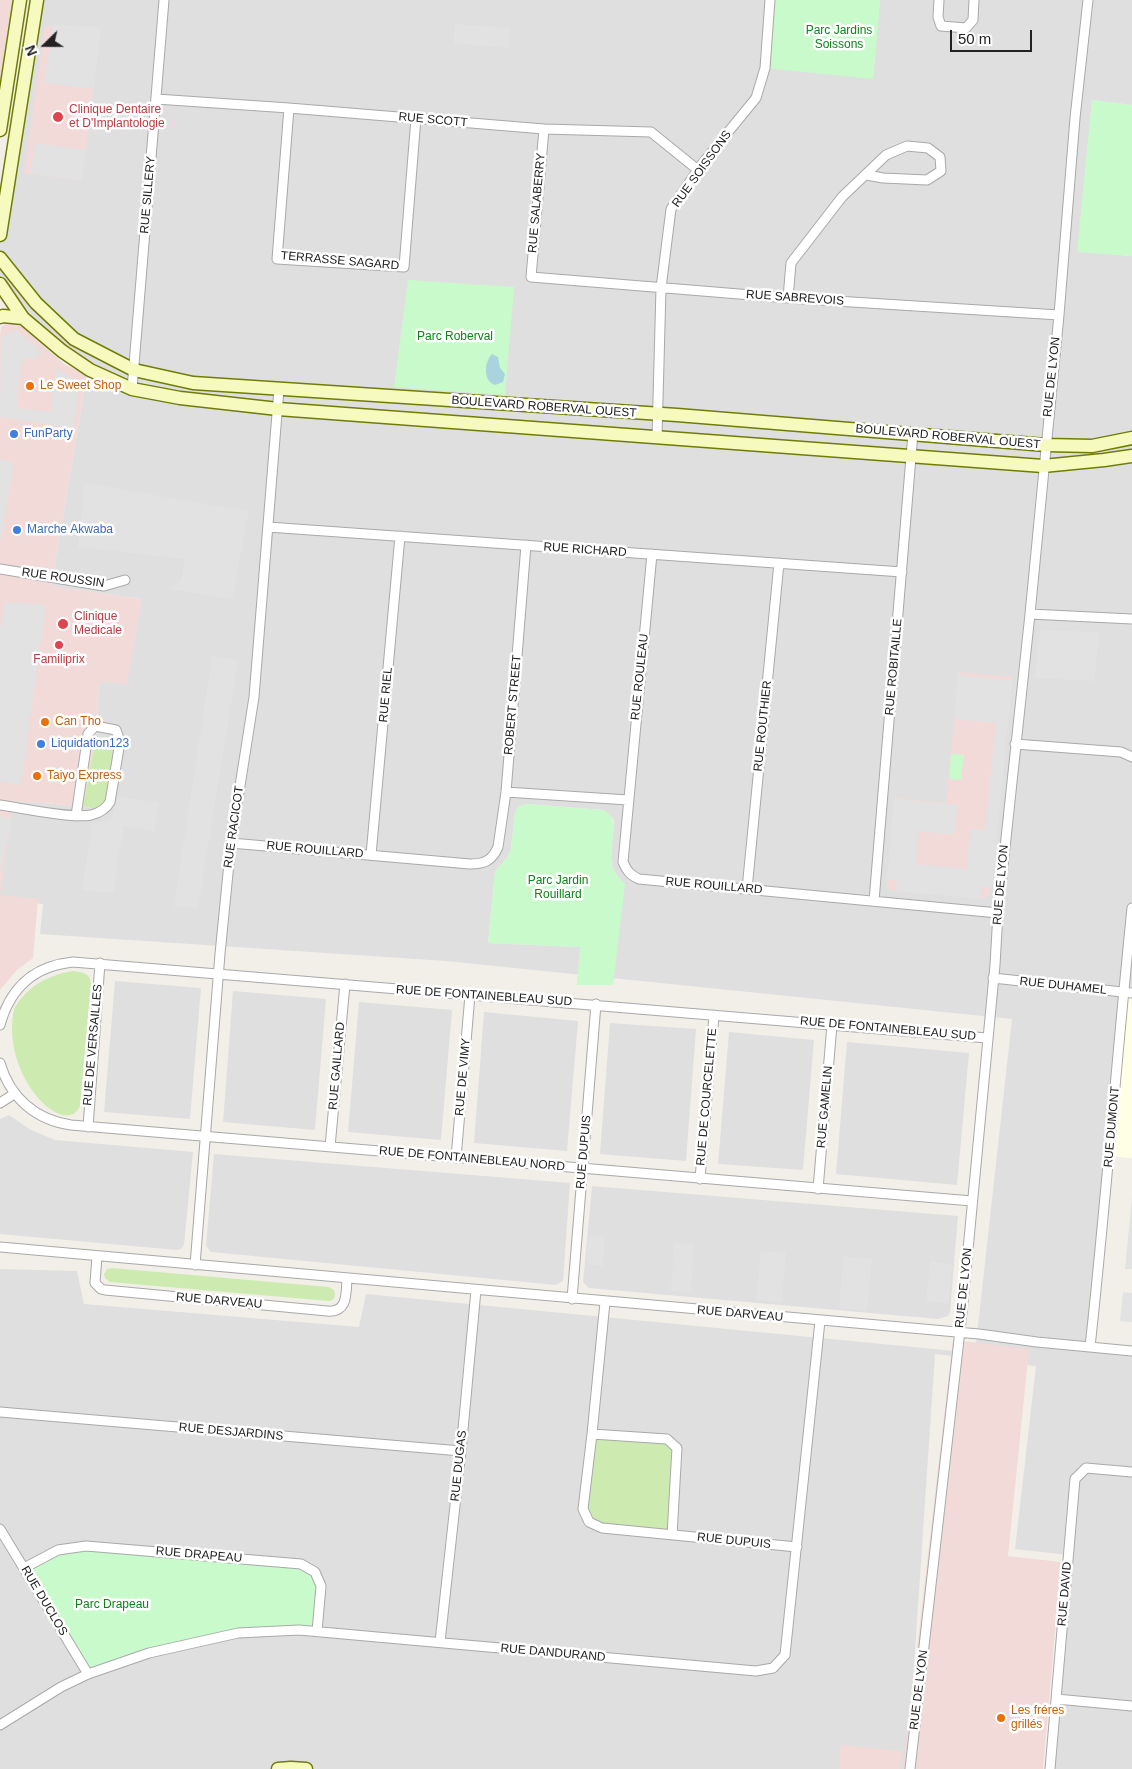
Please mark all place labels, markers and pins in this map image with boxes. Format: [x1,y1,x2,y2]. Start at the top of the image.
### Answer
place label: Clinique Dentaire et D'Implantologie [69,103,165,131]
marker: Clinique Dentaire et D'Implantologie [51,110,65,124]
place label: Le Sweet Shop [40,379,121,393]
marker: Le Sweet Shop [24,380,36,392]
place label: FunParty [24,427,73,441]
marker: FunParty [8,428,20,440]
place label: Marche Akwaba [27,523,113,537]
marker: Marche Akwaba [11,524,23,536]
place label: Clinique Medicale [74,610,122,638]
marker: Clinique Medicale [56,617,70,631]
marker: Familiprix [53,639,65,651]
place label: Familiprix [33,653,85,667]
place label: Can Tho [55,715,101,729]
marker: Can Tho [39,716,51,728]
place label: Liquidation123 [51,737,129,751]
marker: Liquidation123 [35,738,47,750]
place label: Taiyo Express [47,769,122,783]
marker: Taiyo Express [31,770,43,782]
place label: Les fréres grillés [1011,1704,1064,1732]
marker: Les fréres grillés [995,1712,1007,1724]

